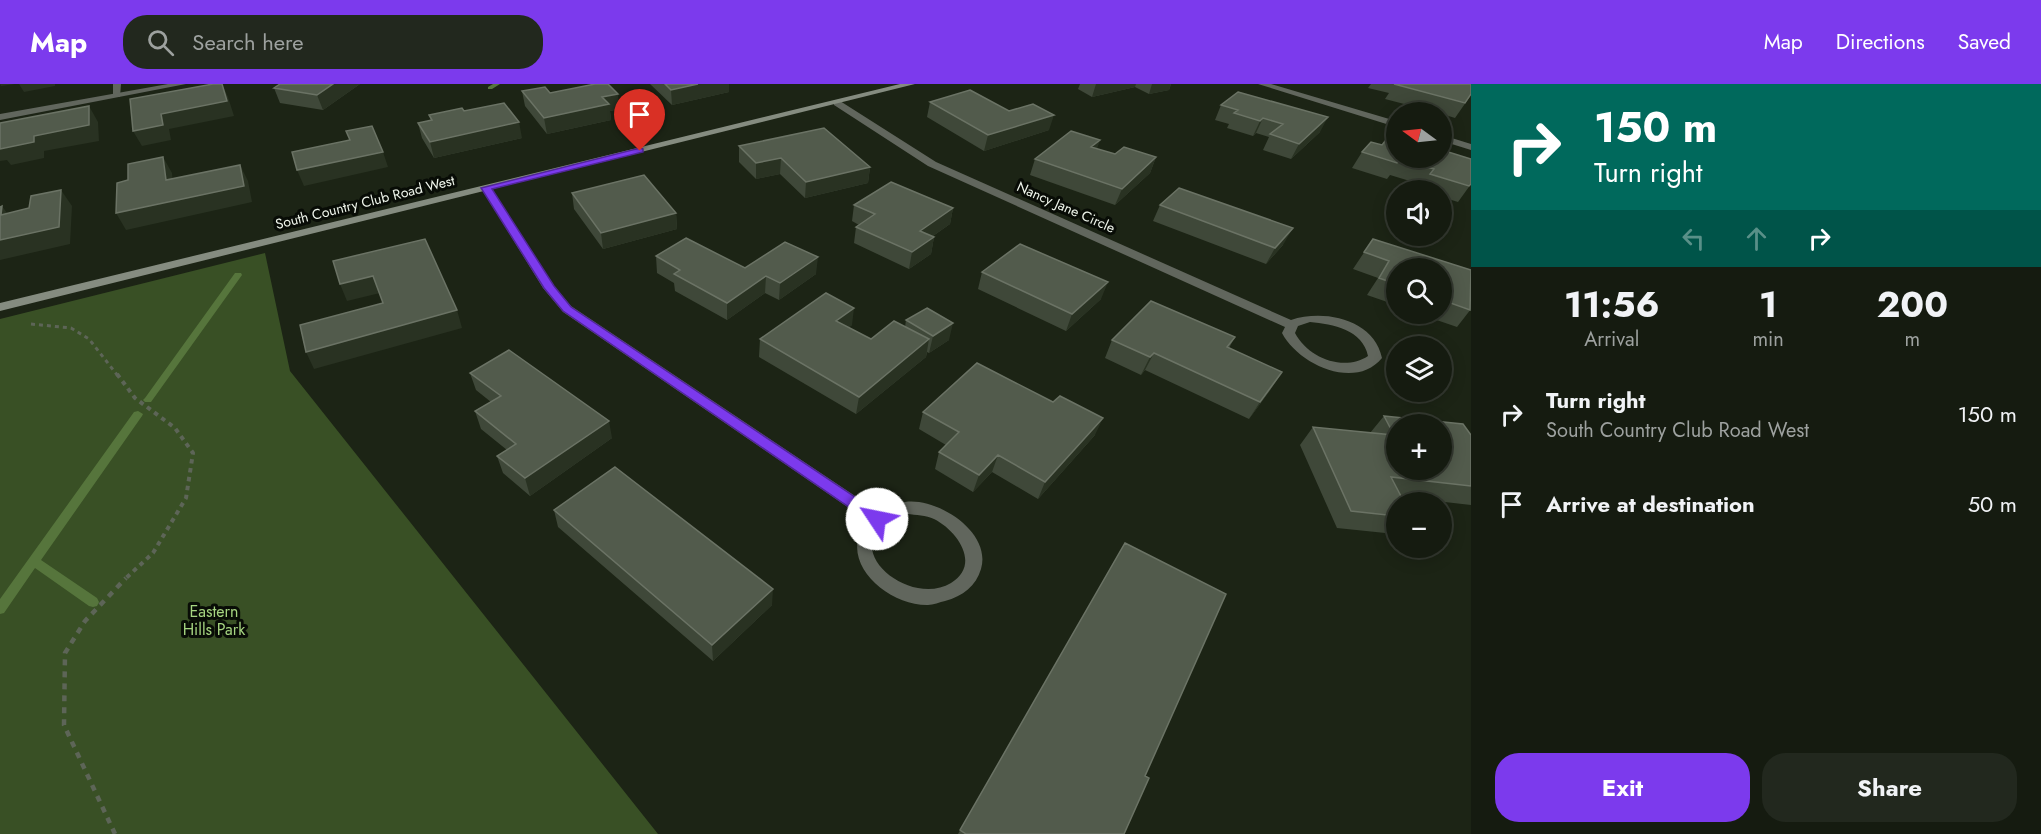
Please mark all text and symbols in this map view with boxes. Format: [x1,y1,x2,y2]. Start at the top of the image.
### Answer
search box [123,15,543,69]
text: Map [30,22,87,63]
icon: search [144,26,177,59]
text: Search here [192,26,304,58]
text: Map [1764,27,1803,57]
text: Directions [1836,27,1925,57]
text: Saved [1958,27,2011,57]
pin [614,89,665,151]
text: 150 m [1594,97,1717,158]
icon: arrive [623,98,656,131]
north arrow [1386,102,1452,168]
map controls [1386,102,1452,558]
icon: right [1495,108,1573,186]
text: Turn right [1594,153,1702,192]
street label: South Country Club Road West [273,170,457,234]
street label: Nancy Jane Circle [1014,176,1118,238]
button: sound [1386,180,1452,246]
icon: left [1677,222,1710,255]
icon: ahead [1740,222,1773,255]
icon: right [1803,222,1836,255]
button: search [1386,258,1452,324]
text: 11:56 [1564,278,1660,330]
text: 1 [1759,278,1777,330]
text: 200 [1877,278,1948,330]
text: Arrival [1584,325,1639,354]
text: min [1752,325,1784,354]
text: m [1905,325,1920,354]
button: layers [1386,336,1452,402]
text: Turn right [1546,384,1646,416]
icon: right [1495,398,1528,431]
text: 150 m [1958,398,2017,430]
button: + [1386,414,1452,480]
text: South Country Club Road West [1546,416,1809,445]
position arrow [845,487,909,551]
icon: arrive [1495,488,1528,521]
text: Arrive at destination [1546,488,1755,520]
text: 50 m [1968,488,2017,520]
button: − [1386,492,1452,558]
park label: Eastern Hills Park [183,600,246,641]
button: Exit [1495,753,1750,822]
button: Share [1762,753,2017,822]

